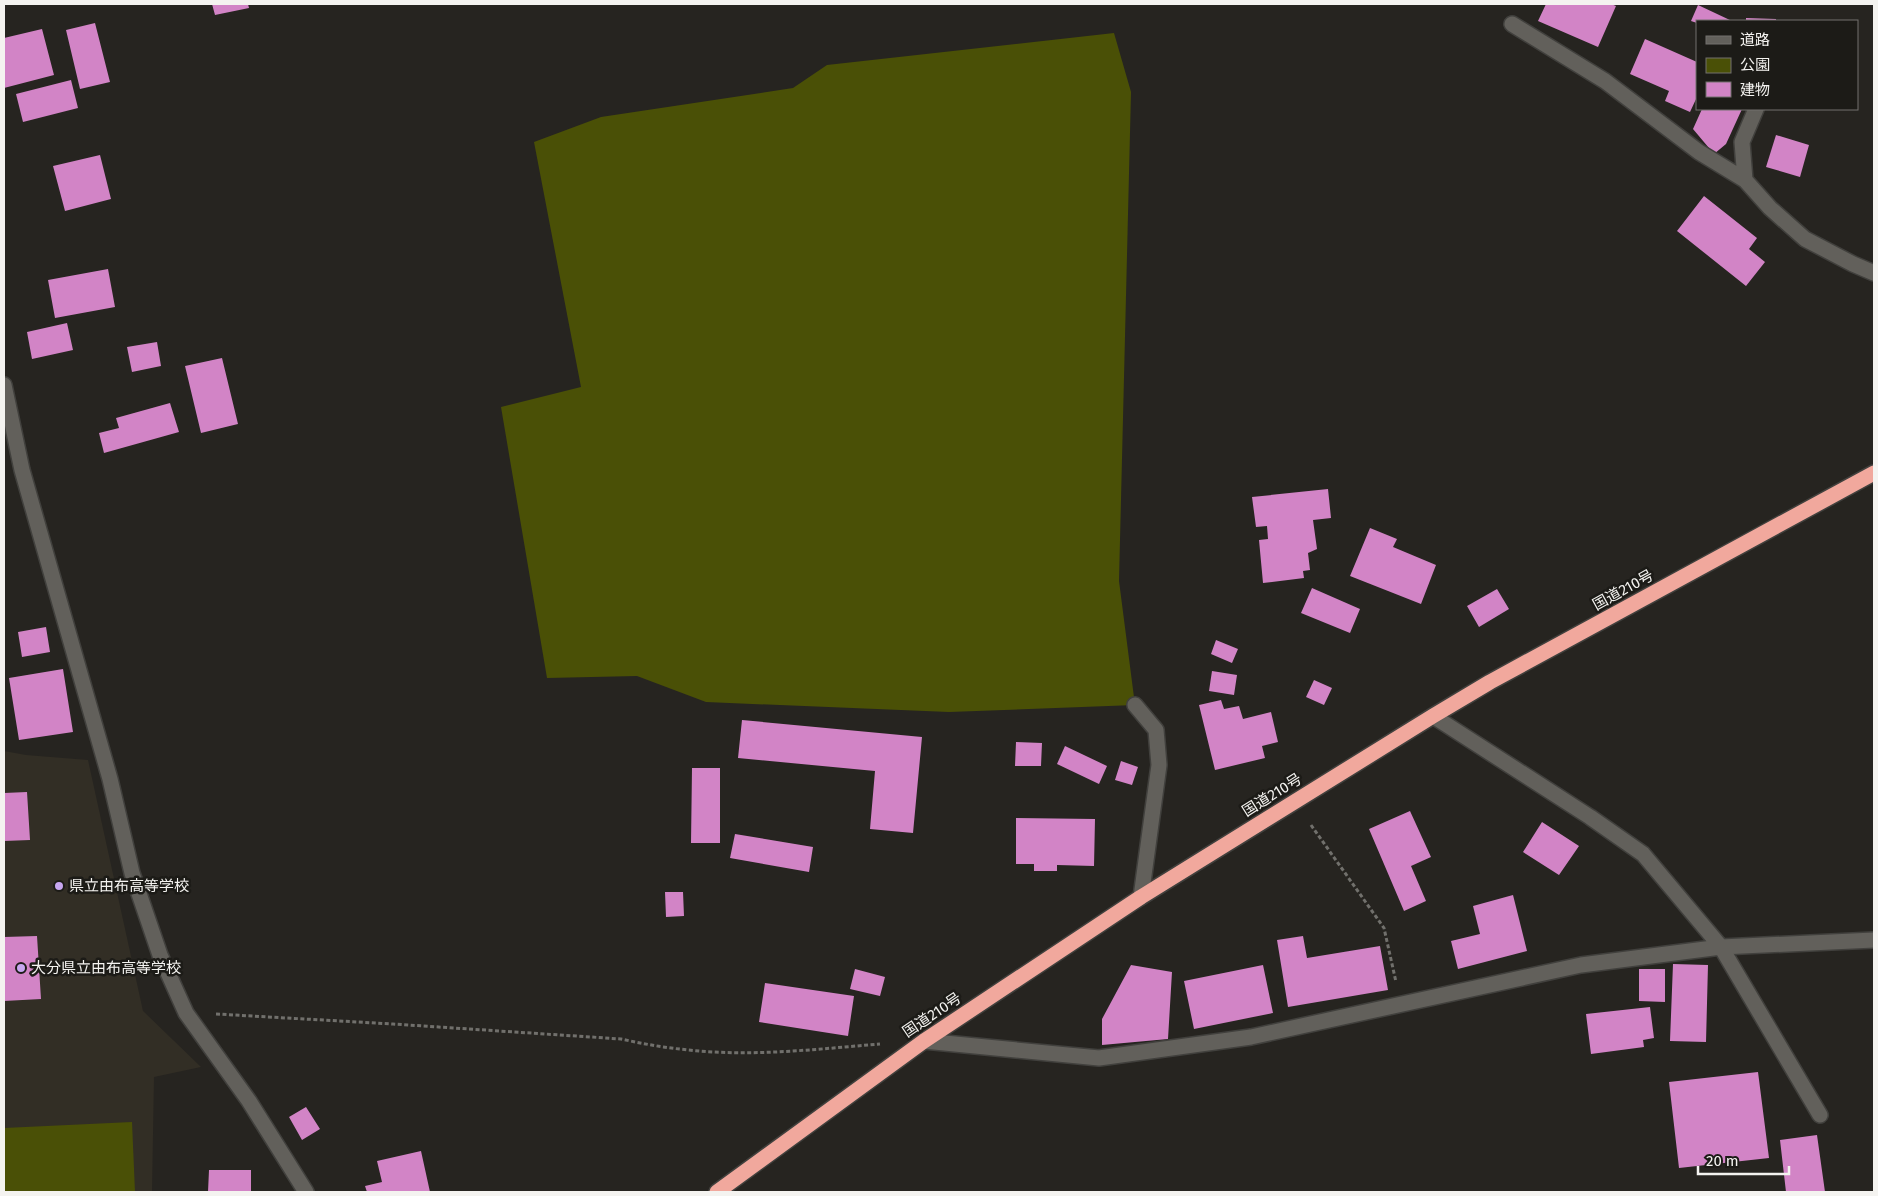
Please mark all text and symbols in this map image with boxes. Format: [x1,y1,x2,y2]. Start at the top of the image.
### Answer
legend [1696,20,1858,110]
text: 道路 [1740,31,1770,49]
text: 公園 [1740,56,1770,74]
text: 建物 [1740,81,1770,99]
street label: 国道210号 [1589,566,1657,614]
street label: 国道210号 [1239,770,1305,820]
place label: 県立由布高等学校 [69,877,189,895]
marker: 県立由布高等学校 [53,880,65,892]
place label: 大分県立由布高等学校 [31,959,181,977]
marker: 大分県立由布高等学校 [15,962,27,974]
street label: 国道210号 [899,989,965,1041]
scale bar [1698,1144,1789,1176]
text: 20 m [1706,1152,1739,1170]

